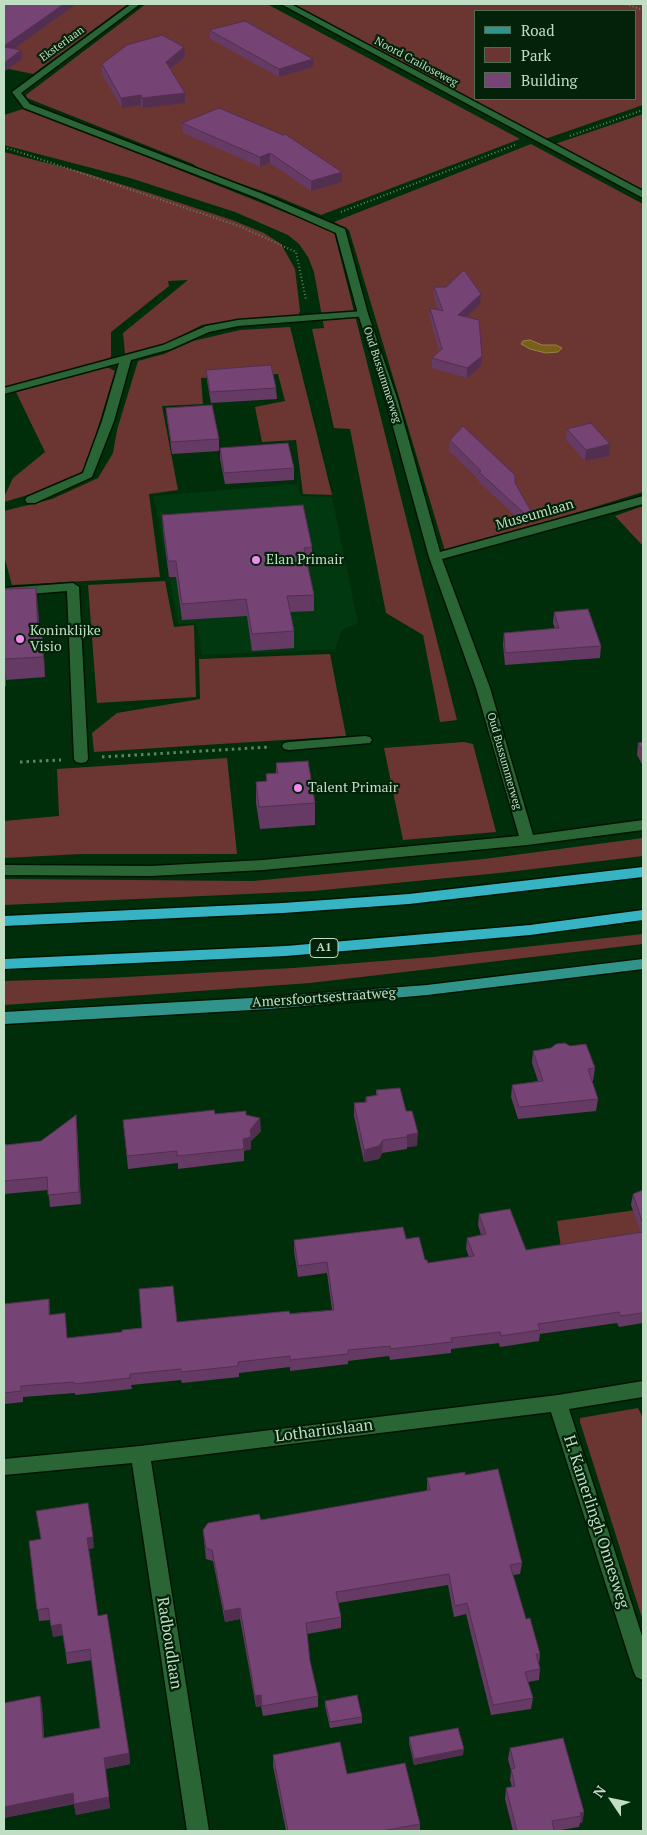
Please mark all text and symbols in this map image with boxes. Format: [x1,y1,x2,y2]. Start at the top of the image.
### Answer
legend [474,10,637,100]
text: Road [521,20,554,40]
street label: Eksterlaan [37,23,87,65]
street label: Noord Crailoseweg [372,35,460,89]
text: Park [521,45,551,65]
text: Building [521,70,578,90]
street label: Oud Bussummerweg [360,325,404,425]
street label: Museumlaan [494,496,576,534]
place label: Elan Primair [266,552,344,568]
marker: Elan Primair [250,554,262,566]
place label: Koninklijke Visio [30,623,101,656]
marker: Koninklijke Visio [14,633,26,645]
street label: Oud Bussummerweg [484,711,524,811]
place label: Talent Primair [308,780,398,796]
marker: Talent Primair [292,782,304,794]
road number: A1 [310,938,338,958]
street label: Amersfoortsestraatweg [251,985,397,1011]
street label: Lothariuslaan [274,1415,374,1447]
street label: H. Kamerlingh Onnesweg [559,1433,633,1611]
street label: Radboudlaan [152,1595,186,1691]
north arrow [587,1775,637,1825]
text: N [588,1782,610,1801]

